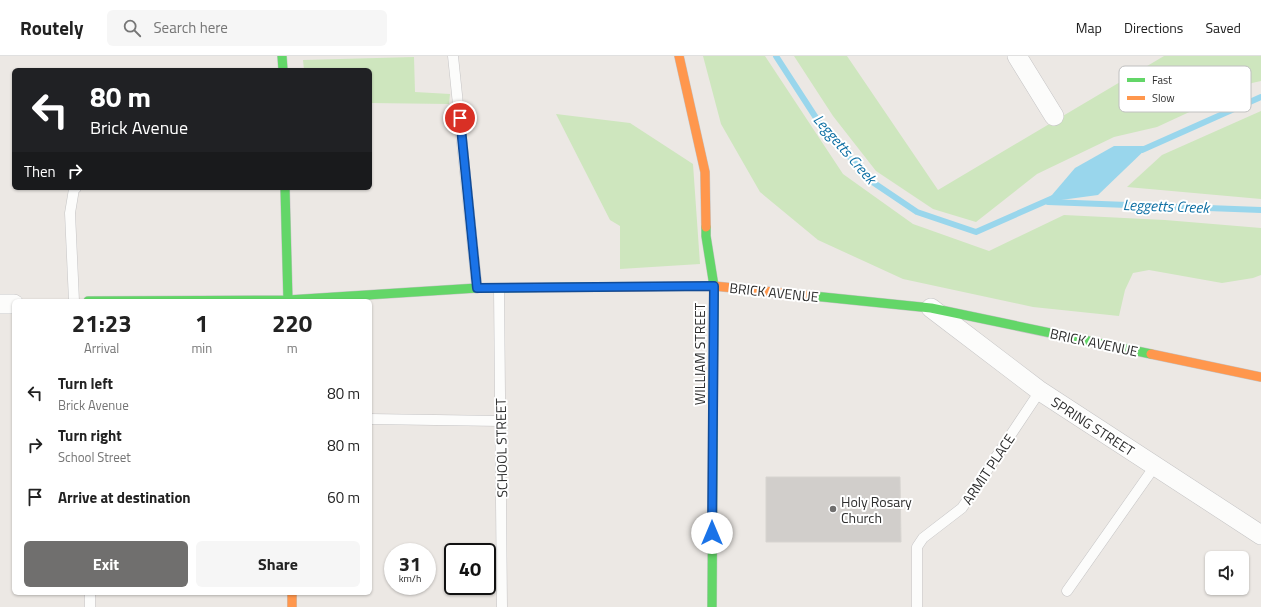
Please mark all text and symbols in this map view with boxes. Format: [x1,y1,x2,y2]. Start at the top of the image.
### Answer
search box [107,10,387,46]
text: Routely [20,13,83,42]
text: Search here [153,16,228,39]
icon: search [121,17,143,39]
text: Map [1076,17,1102,38]
text: Directions [1124,17,1183,38]
text: Saved [1205,17,1241,38]
legend [1119,66,1251,112]
text: Fast [1152,72,1172,88]
text: 80 m [90,75,151,118]
icon: left [24,84,76,136]
text: Slow [1152,90,1175,106]
pin [443,101,477,135]
icon: arrive [449,107,471,129]
water label: Leggetts Creek [808,109,883,191]
text: Brick Avenue [90,114,188,141]
text: Then [24,160,56,183]
icon: right [64,160,86,182]
water label: Leggetts Creek [1123,193,1212,219]
street label: BRICK AVENUE [728,277,820,307]
street label: WILLIAM STREET [689,302,710,405]
text: 21:23 [72,305,132,341]
text: 1 [195,305,209,341]
text: 220 [272,305,312,341]
street label: BRICK AVENUE [1048,322,1140,362]
text: Arrival [84,338,119,358]
text: min [191,338,212,358]
text: m [287,338,298,358]
text: Turn left [58,372,113,395]
icon: left [24,382,46,404]
text: 80 m [327,382,360,405]
street label: SPRING STREET [1047,391,1139,461]
text: Brick Avenue [58,395,129,415]
street label: SCHOOL STREET [490,398,512,498]
text: Turn right [58,424,122,447]
street label: ARMIT PLACE [957,429,1020,509]
icon: right [24,434,46,456]
text: 80 m [327,434,360,457]
text: School Street [58,447,131,467]
icon: arrive [24,486,46,508]
text: Arrive at destination [58,486,191,509]
text: 60 m [327,486,360,509]
place label: Holy Rosary Church [841,491,912,528]
marker: Holy Rosary Church [828,504,838,514]
position arrow [691,512,733,554]
button: Exit [24,541,188,587]
button: Share [196,541,360,587]
speed limit sign: 40 [444,543,496,595]
text: 31 [399,548,421,579]
map controls [1205,551,1249,595]
button: sound [1205,551,1249,595]
text: km/h [399,571,421,586]

